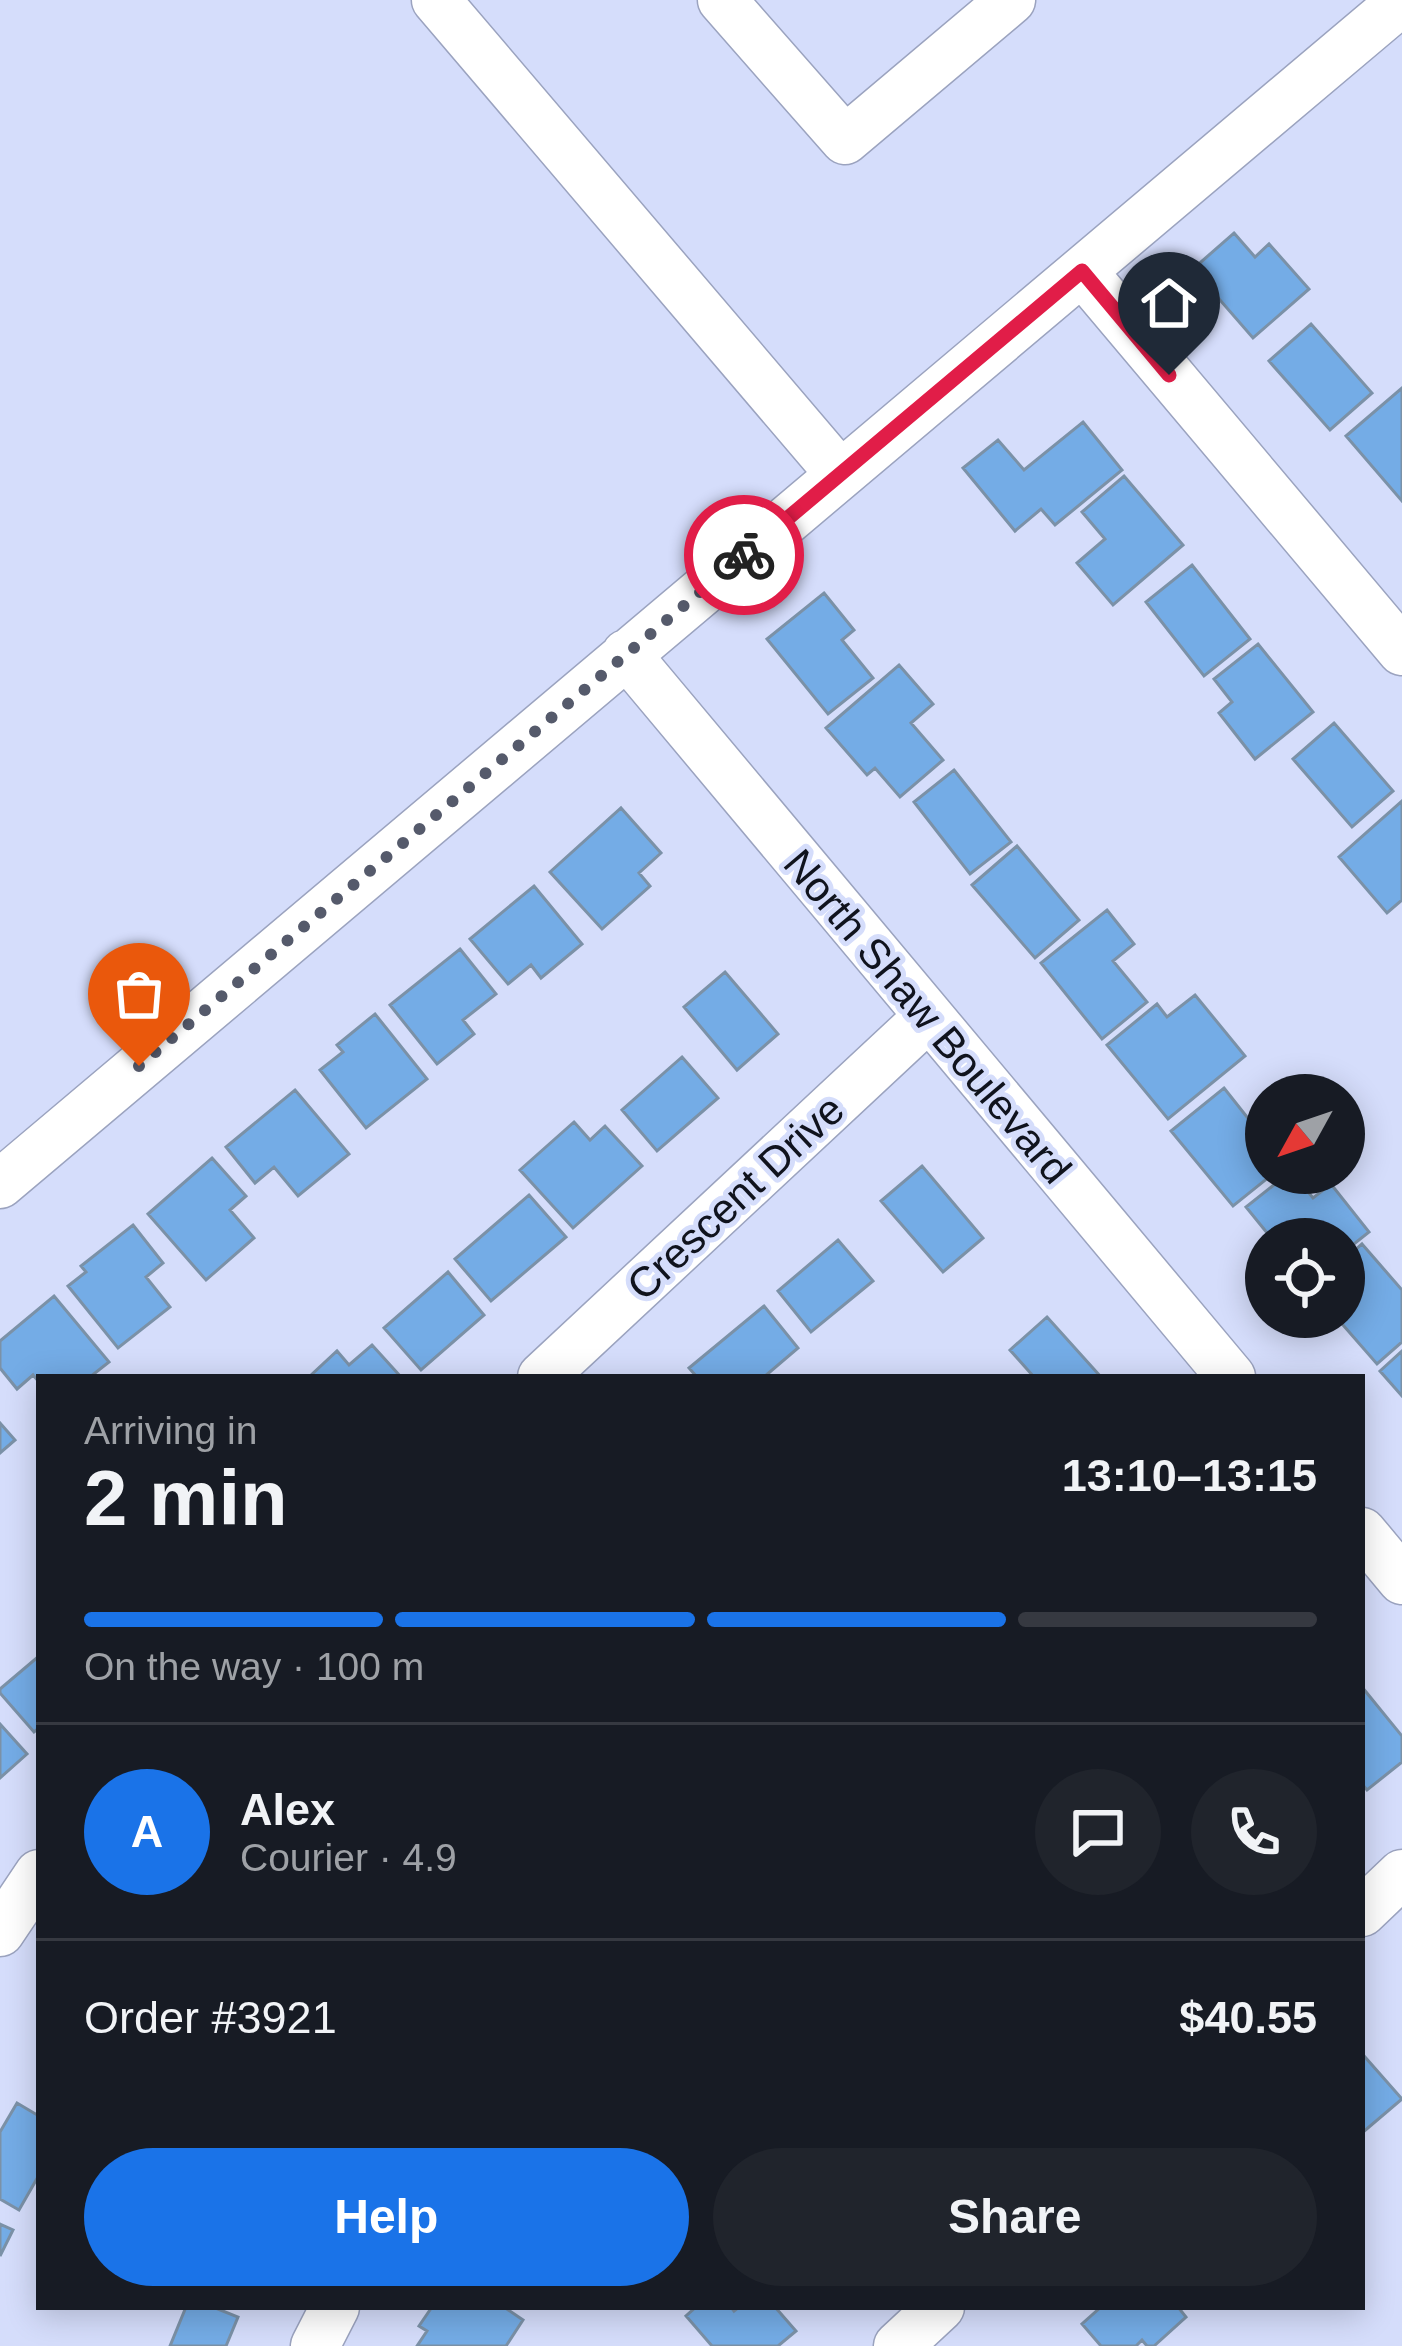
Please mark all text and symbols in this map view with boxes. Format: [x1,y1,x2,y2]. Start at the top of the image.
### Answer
pin [1118,252,1220,375]
icon: home [1136,270,1202,336]
courier [684,495,804,615]
icon: bike [711,522,777,588]
street label: North Shaw Boulevard [775,840,1081,1192]
pin [88,943,190,1066]
icon: bag [106,961,172,1027]
north arrow [1245,1074,1365,1194]
map controls [1245,1074,1365,1338]
street label: Crescent Drive [618,1085,853,1309]
button: locate [1245,1218,1365,1338]
text: Arriving in [84,1409,257,1452]
text: 13:10–13:15 [1062,1450,1317,1501]
text: 2 min [84,1454,288,1542]
text: On the way · 100 m [84,1645,424,1688]
button: chat [1035,1769,1161,1895]
button: phone [1191,1769,1317,1895]
text: Alex [240,1784,335,1835]
text: A [131,1806,163,1857]
text: Courier · 4.9 [240,1836,457,1879]
text: Order #3921 [84,1992,337,2043]
text: $40.55 [1179,1992,1317,2043]
button: Help [84,2148,689,2286]
button: Share [713,2148,1317,2286]

